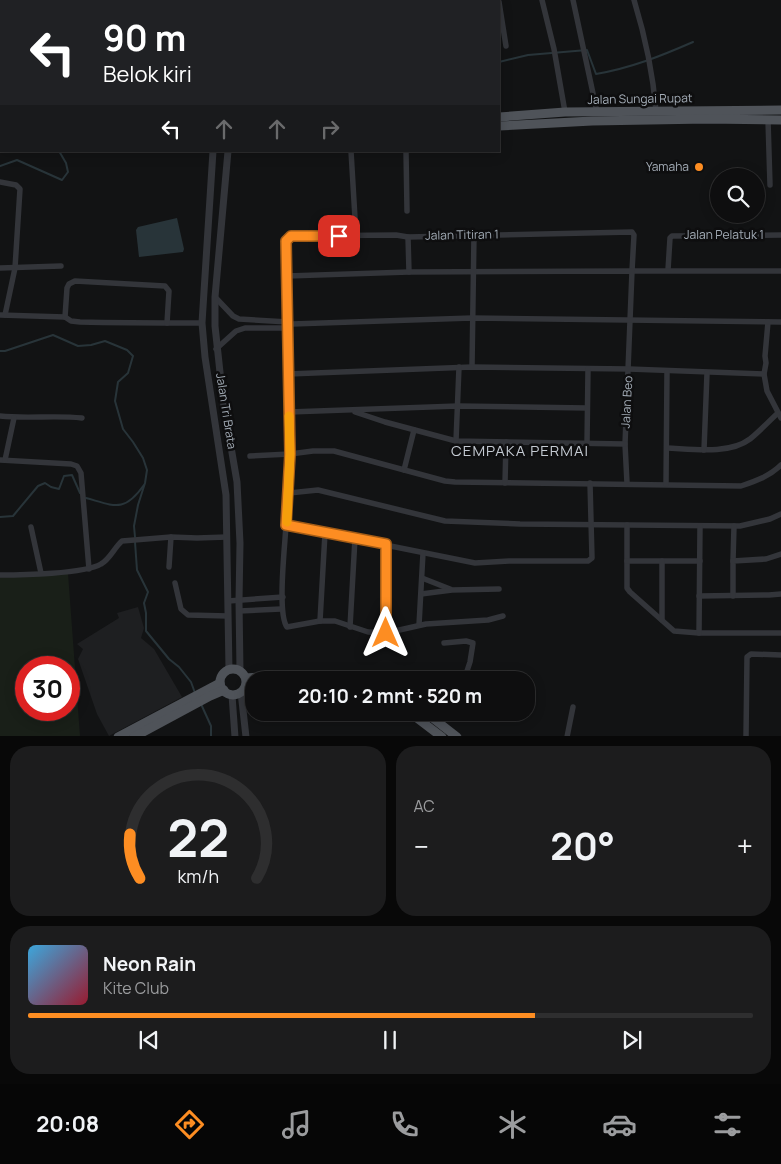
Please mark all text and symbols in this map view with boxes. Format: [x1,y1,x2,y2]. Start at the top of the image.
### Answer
text: 90 m [103,14,186,62]
icon: left [20,20,85,85]
text: Belok kiri [103,59,192,89]
street label: Jalan Sungai Rupat [587,89,693,108]
icon: left [157,115,185,143]
icon: ahead [210,115,238,143]
icon: ahead [263,115,291,143]
icon: right [316,115,344,143]
place label: Yamaha [646,158,689,175]
marker: Yamaha [693,161,705,173]
map controls [710,168,765,223]
button: search [710,168,765,223]
pin [318,215,360,257]
icon: arrive [325,222,353,250]
street label: Jalan Titiran 1 [425,225,499,244]
street label: Jalan Pelatuk 1 [684,226,764,243]
street label: Jalan Tri Brata [212,372,241,450]
street label: Jalan Beo [617,375,636,429]
district label: CEMPAKA PERMAI [451,440,589,461]
position arrow [359,606,411,658]
speed limit sign: 30 [15,656,80,721]
text: 20:10 · 2 mnt · 520 m [298,683,482,709]
text: AC [414,795,435,817]
text: 22 [167,802,229,873]
text: 20° [550,819,615,871]
text: − [414,827,429,865]
text: + [737,827,753,865]
text: km/h [177,864,219,888]
text: Neon Rain [103,951,196,977]
text: Kite Club [103,977,169,999]
icon: previous [135,1026,163,1054]
icon: pause [376,1026,404,1054]
icon: next [618,1026,646,1054]
icon: directions [172,1107,207,1142]
icon: music [279,1107,314,1142]
icon: phone [387,1107,422,1142]
icon: climate [495,1107,530,1142]
icon: car [602,1107,637,1142]
icon: filters [710,1107,745,1142]
text: 20:08 [36,1109,99,1139]

